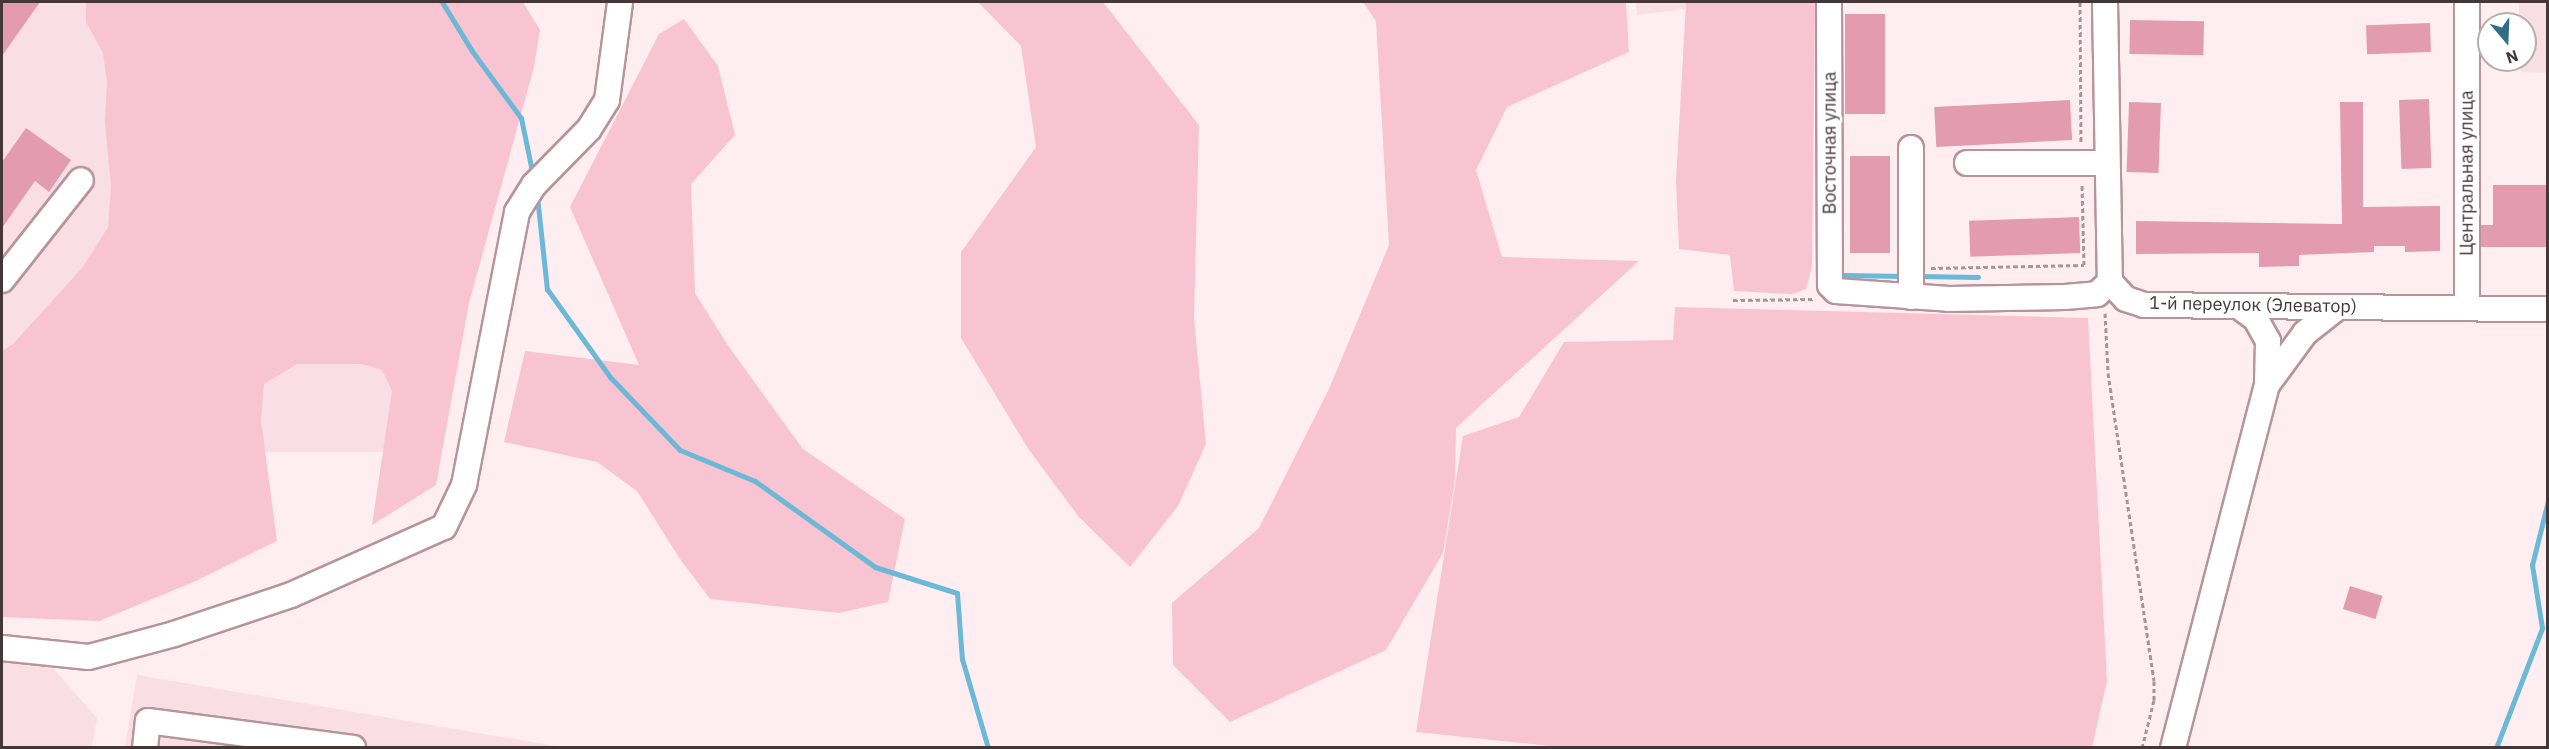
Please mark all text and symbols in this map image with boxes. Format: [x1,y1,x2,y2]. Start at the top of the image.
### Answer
north arrow [2477,12,2537,72]
text: N [2503,46,2521,68]
street label: Восточная улица [1819,72,1841,214]
street label: Центральная улица [2456,90,2478,256]
street label: 1-й переулок (Элеватор) [2149,292,2357,318]

